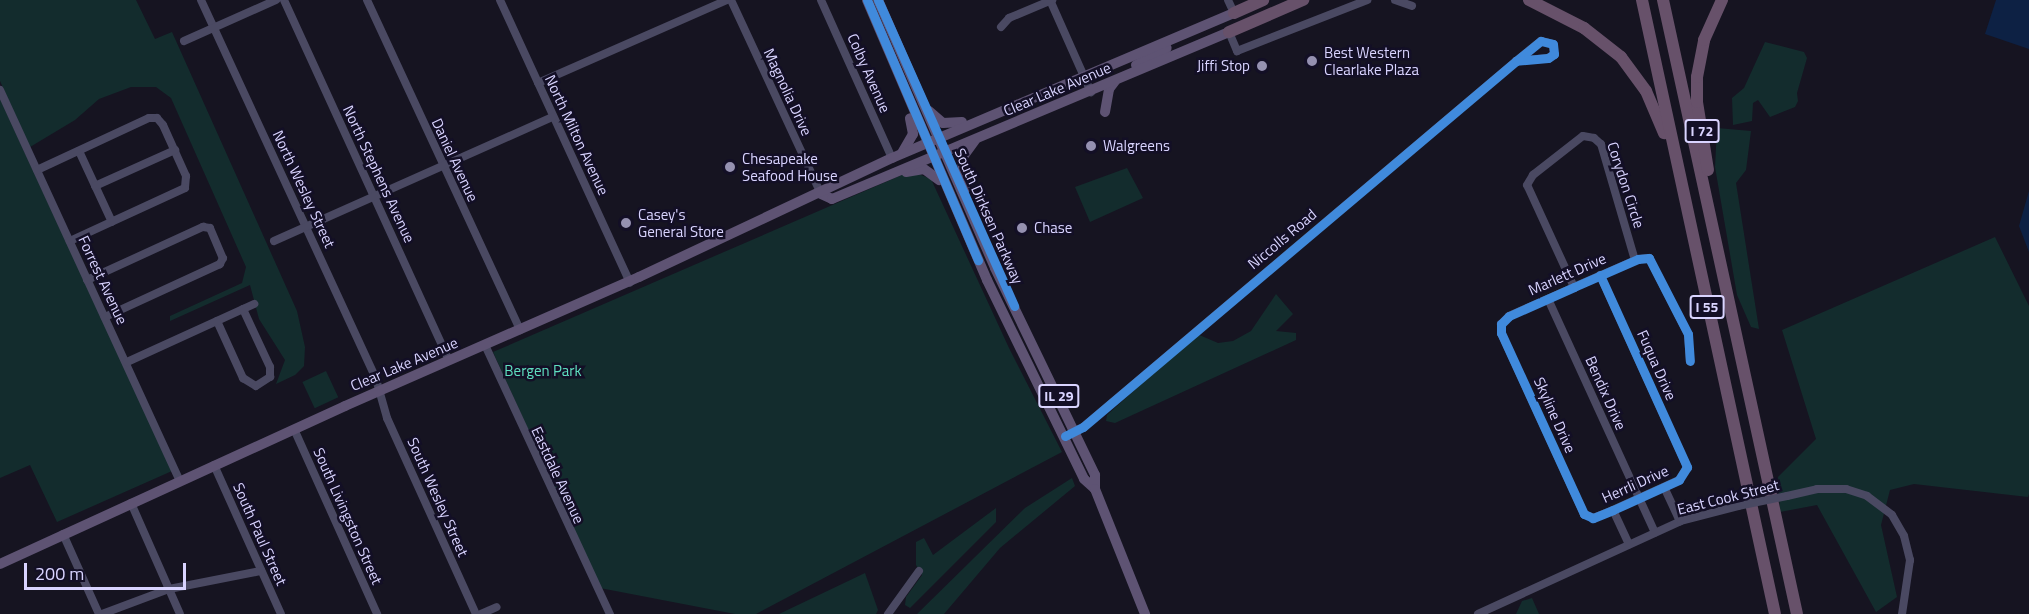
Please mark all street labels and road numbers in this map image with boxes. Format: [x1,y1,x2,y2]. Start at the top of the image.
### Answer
street label: Colby Avenue [844,31,894,115]
street label: Magnolia Drive [760,46,816,138]
street label: Clear Lake Avenue [1001,58,1113,120]
street label: North Milton Avenue [541,72,613,198]
street label: North Stephens Avenue [339,102,419,246]
street label: Daniel Avenue [428,116,482,204]
road number: I 72 [1684,120,1720,142]
street label: North Wesley Street [269,127,339,251]
street label: Corydon Circle [1604,140,1648,230]
street label: South Dirksen Parkway [951,145,1027,287]
street label: Niccolls Road [1244,205,1320,273]
street label: Forrest Avenue [75,233,131,327]
street label: Marlett Drive [1525,249,1609,299]
road number: I 55 [1689,296,1725,318]
street label: Fuqua Drive [1634,327,1680,403]
street label: Clear Lake Avenue [348,333,460,395]
street label: Bendix Drive [1582,353,1630,433]
street label: Skyline Drive [1530,374,1580,456]
road number: IL 29 [1038,385,1080,407]
street label: Eastdale Avenue [528,424,588,526]
street label: South Wesley Street [404,435,472,559]
street label: South Livingston Street [310,445,386,587]
street label: Herrli Drive [1599,461,1671,507]
street label: East Cook Street [1675,476,1781,518]
street label: South Paul Street [229,480,291,588]

